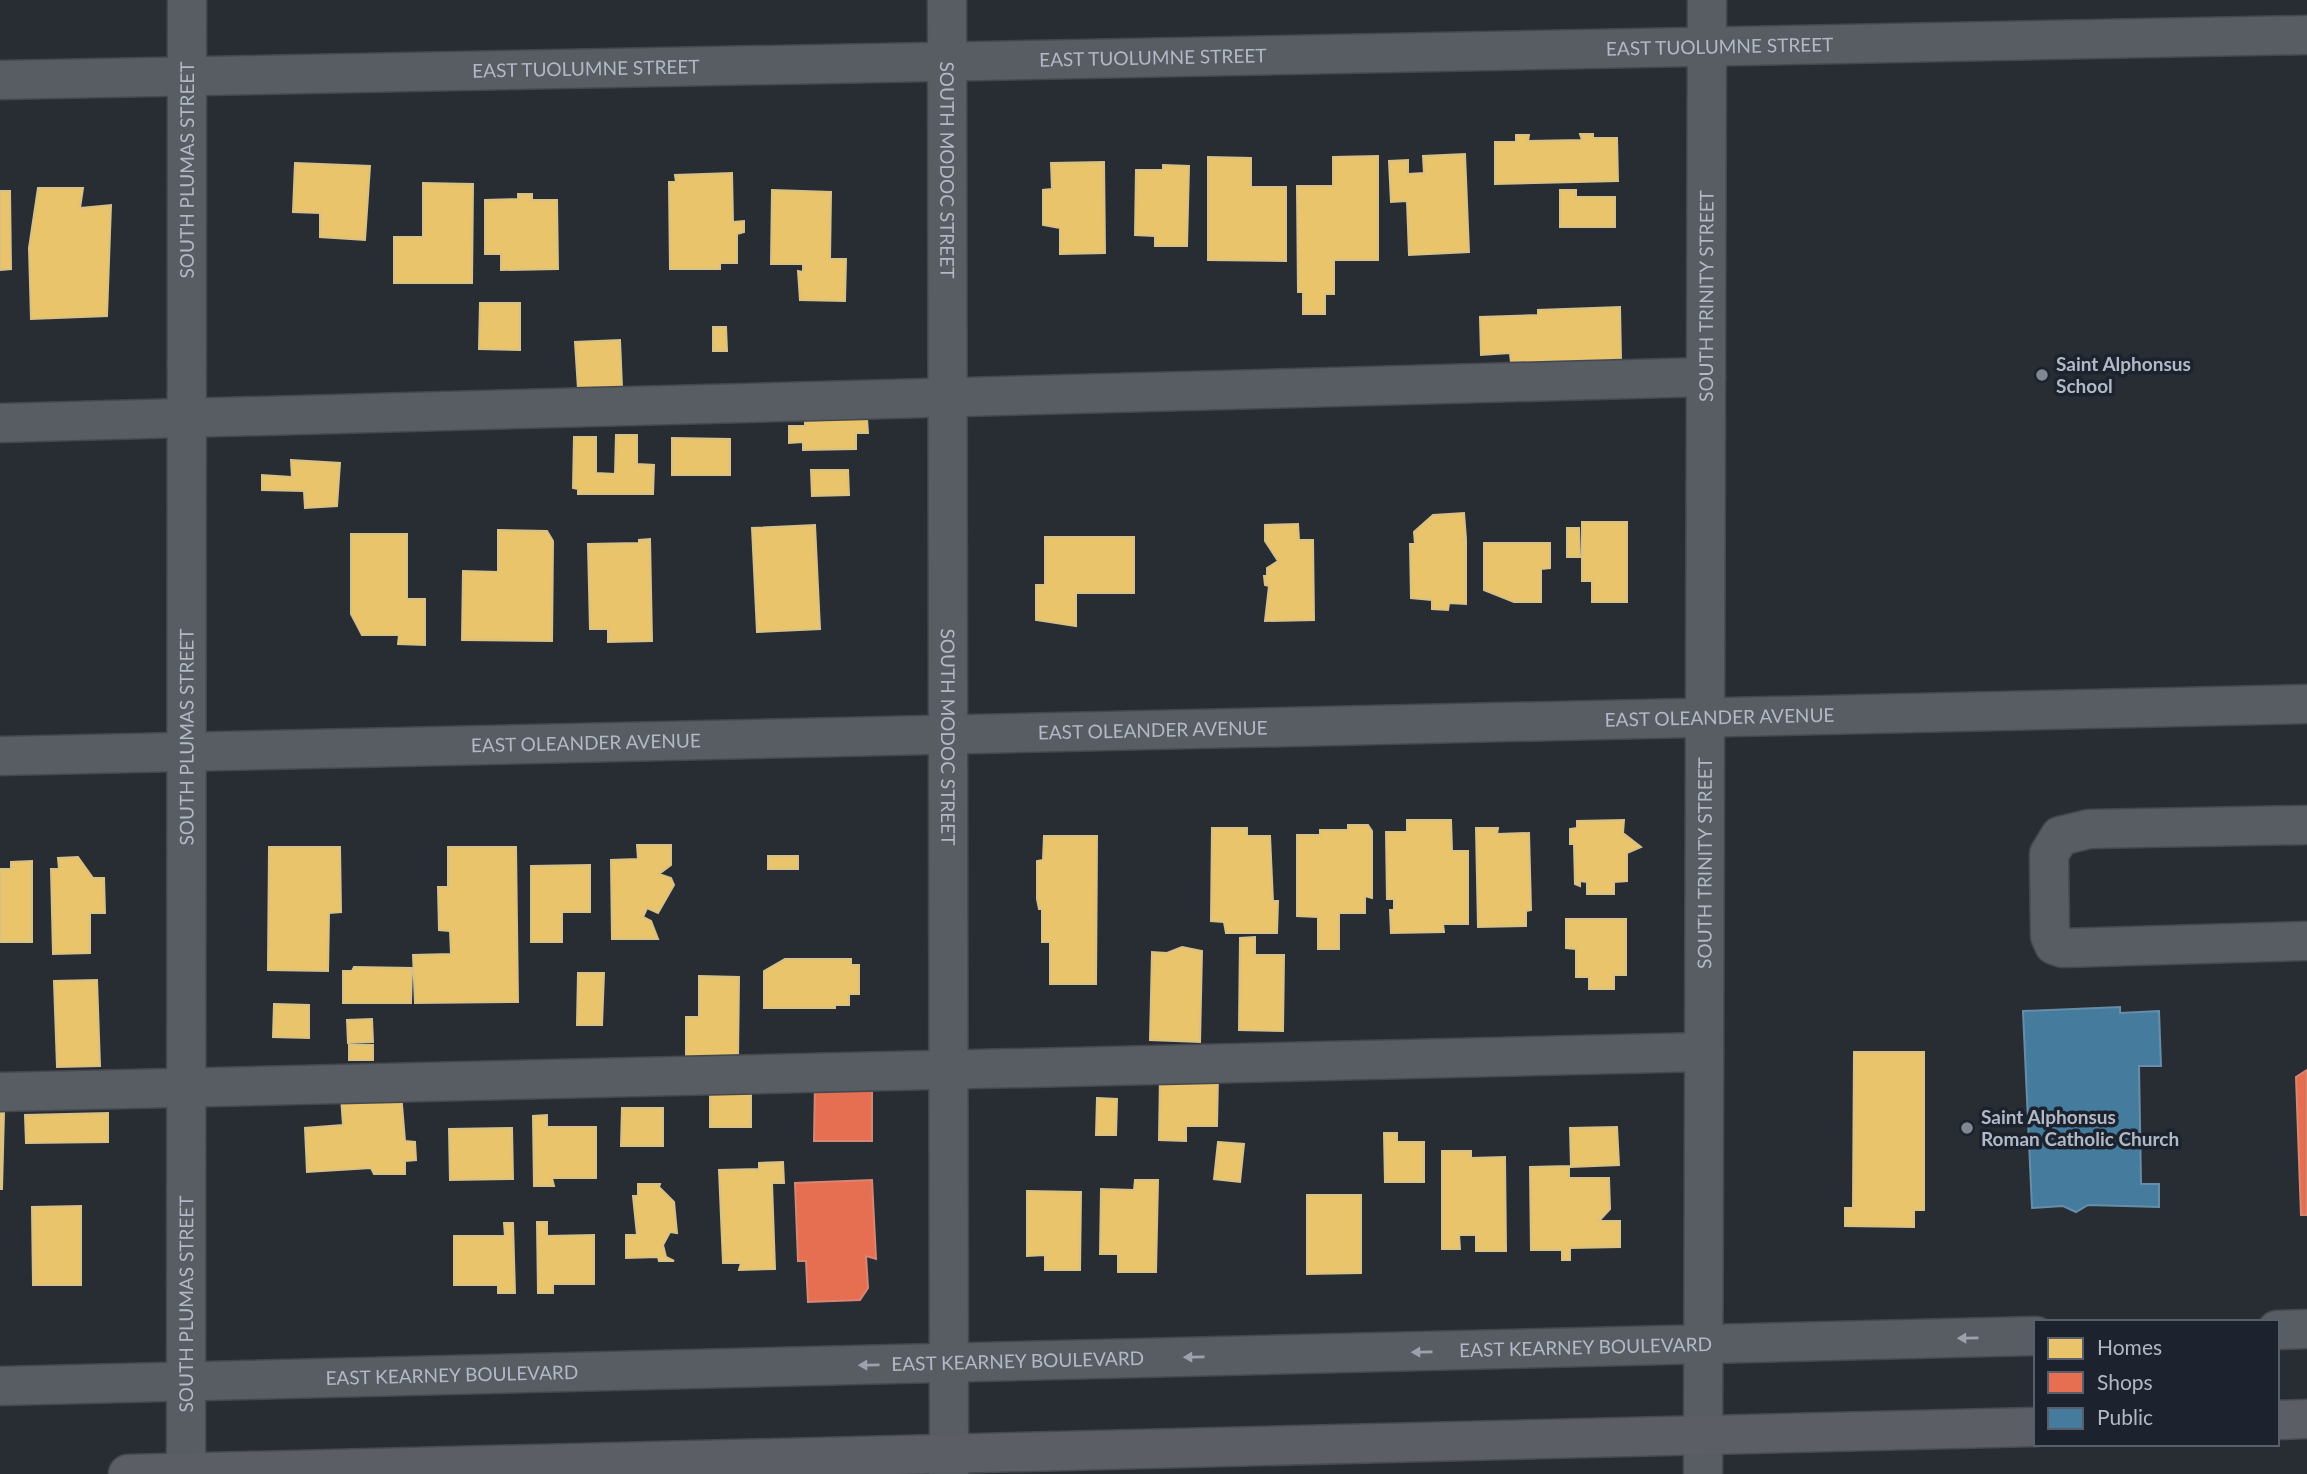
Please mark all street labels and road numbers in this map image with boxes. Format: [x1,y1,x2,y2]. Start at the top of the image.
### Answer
street label: EAST TUOLUMNE STREET [1606,32,1834,60]
street label: EAST TUOLUMNE STREET [1039,43,1267,71]
street label: EAST TUOLUMNE STREET [472,54,700,82]
street label: SOUTH PLUMAS STREET [175,61,198,279]
street label: SOUTH MODOC STREET [936,62,959,278]
street label: SOUTH TRINITY STREET [1694,190,1717,402]
street label: SOUTH PLUMAS STREET [174,628,198,846]
street label: SOUTH MODOC STREET [937,629,960,845]
street label: EAST OLEANDER AVENUE [1604,703,1835,731]
street label: EAST OLEANDER AVENUE [1038,715,1268,744]
street label: EAST OLEANDER AVENUE [471,728,701,756]
street label: SOUTH TRINITY STREET [1692,757,1716,969]
street label: SOUTH PLUMAS STREET [174,1195,197,1413]
street label: EAST KEARNEY BOULEVARD [1459,1332,1712,1361]
street label: EAST KEARNEY BOULEVARD [891,1346,1144,1375]
street label: EAST KEARNEY BOULEVARD [325,1360,579,1389]

